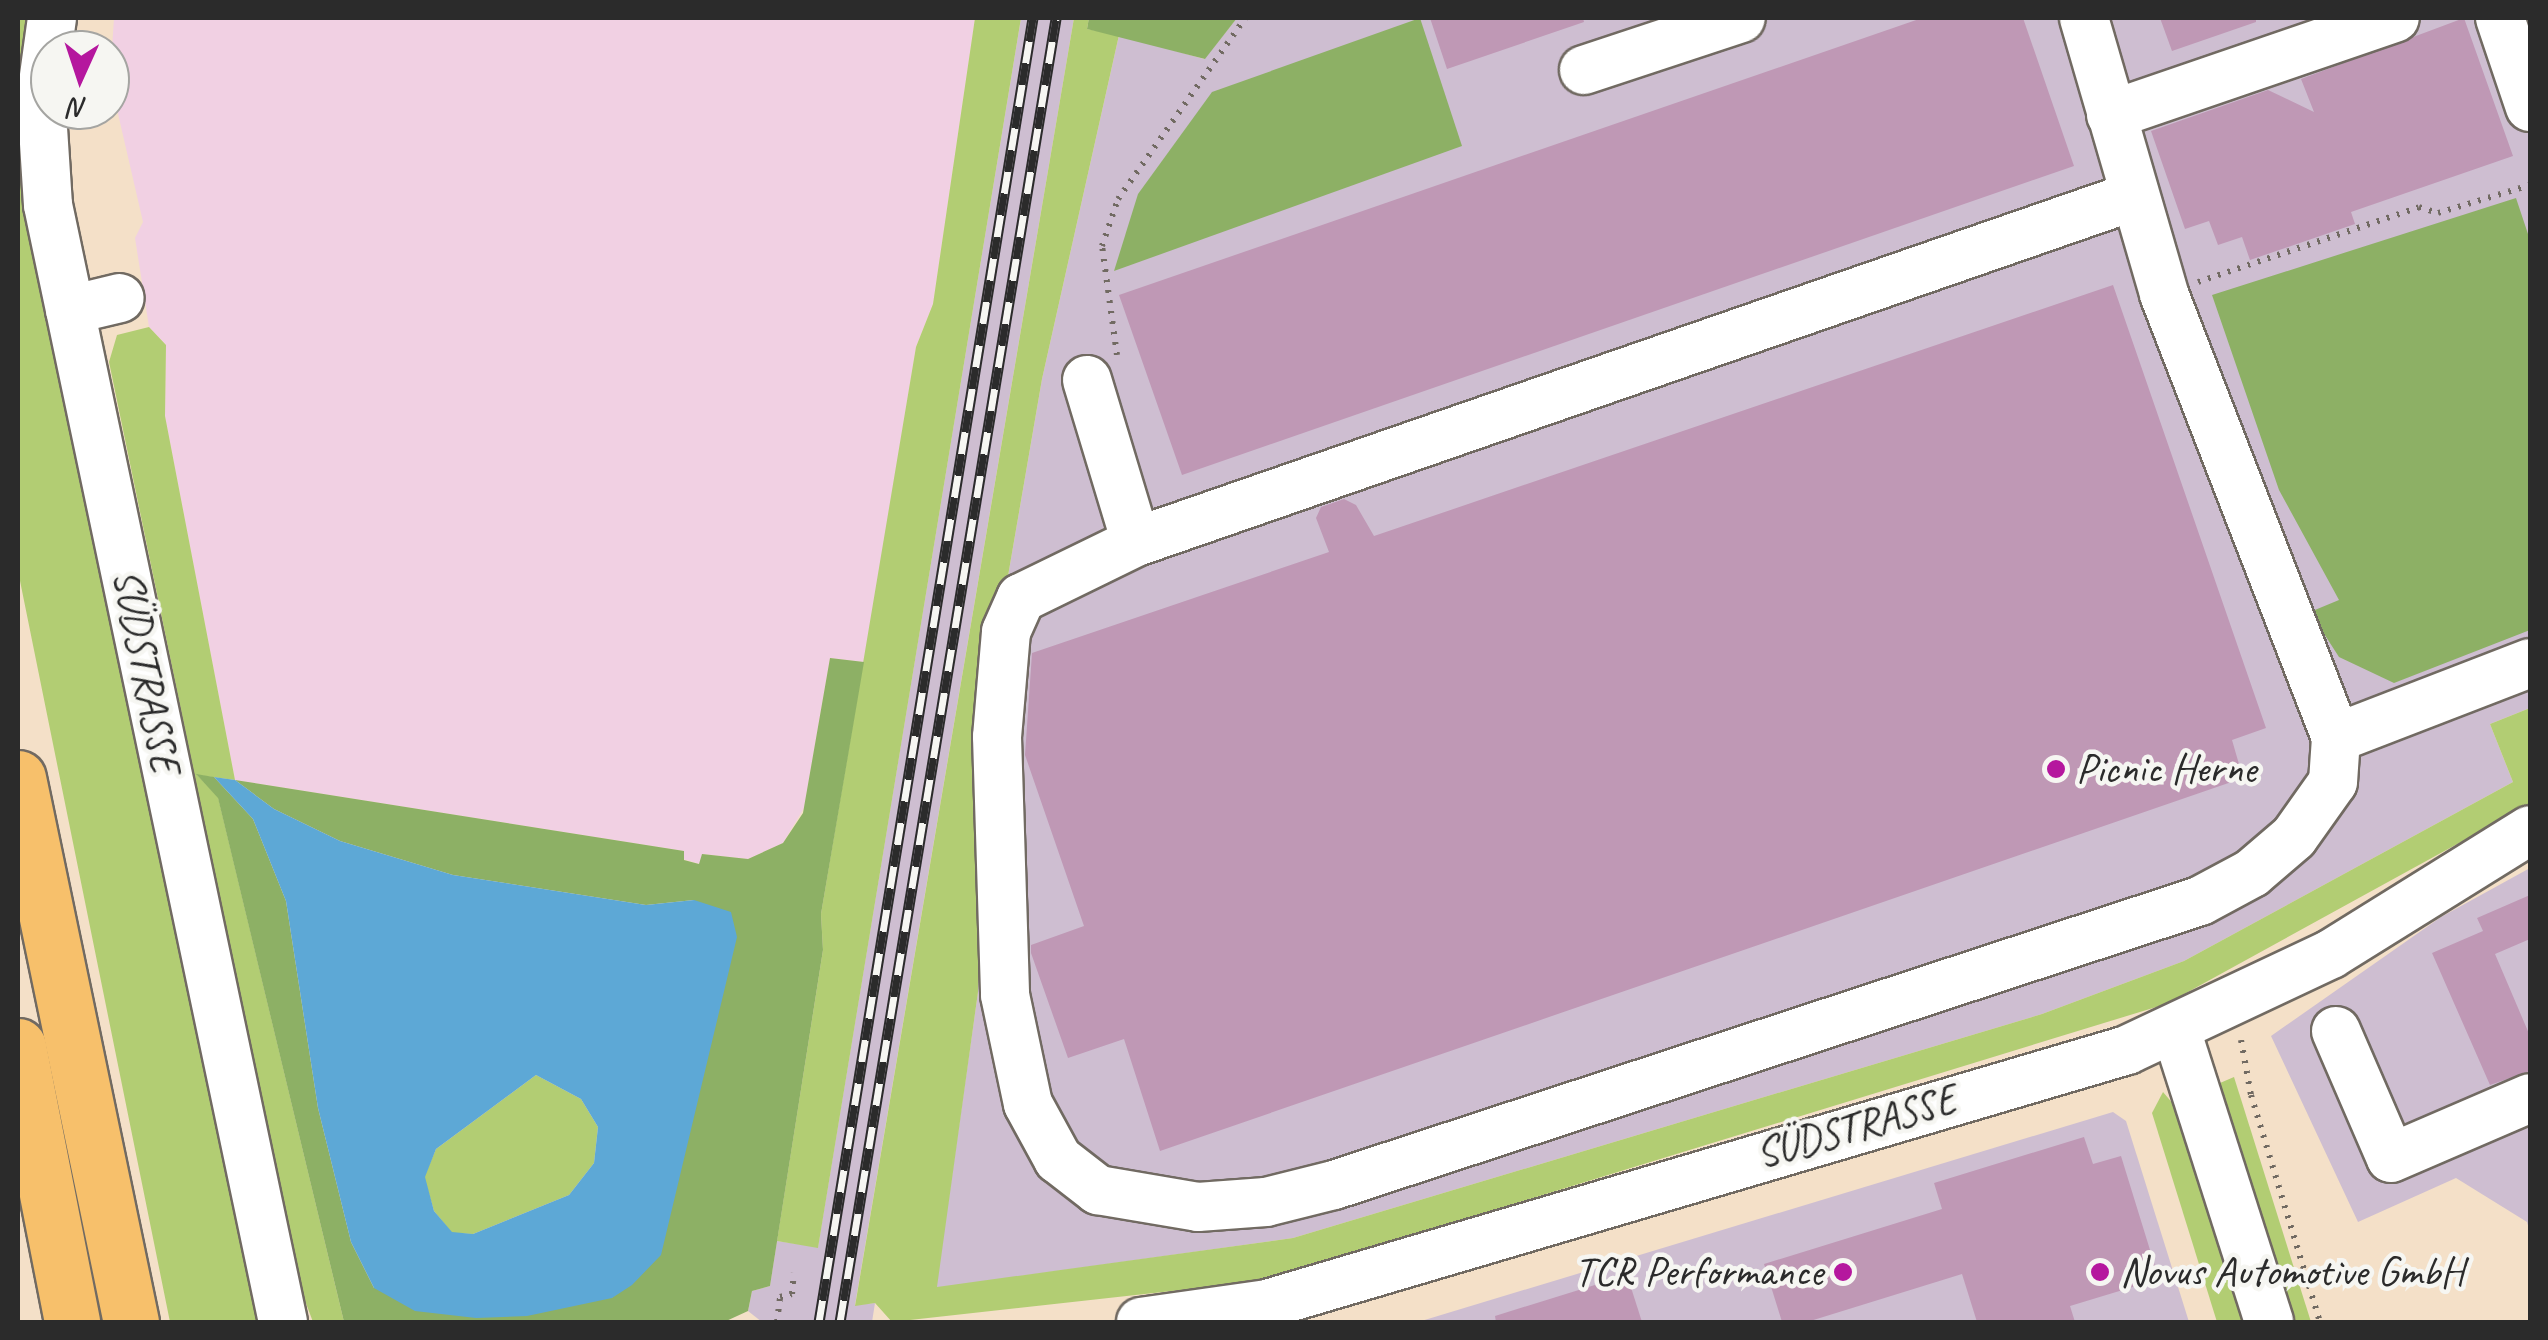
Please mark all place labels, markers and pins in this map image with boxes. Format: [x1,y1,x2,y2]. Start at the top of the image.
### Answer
place label: Picnic Herne [2076,744,2256,794]
marker: Picnic Herne [2045,758,2067,780]
place label: TCR Performance [1574,1247,1823,1297]
place label: Novus Automotive GmbH [2120,1247,2466,1297]
marker: TCR Performance [1832,1261,1854,1283]
marker: Novus Automotive GmbH [2089,1261,2111,1283]

